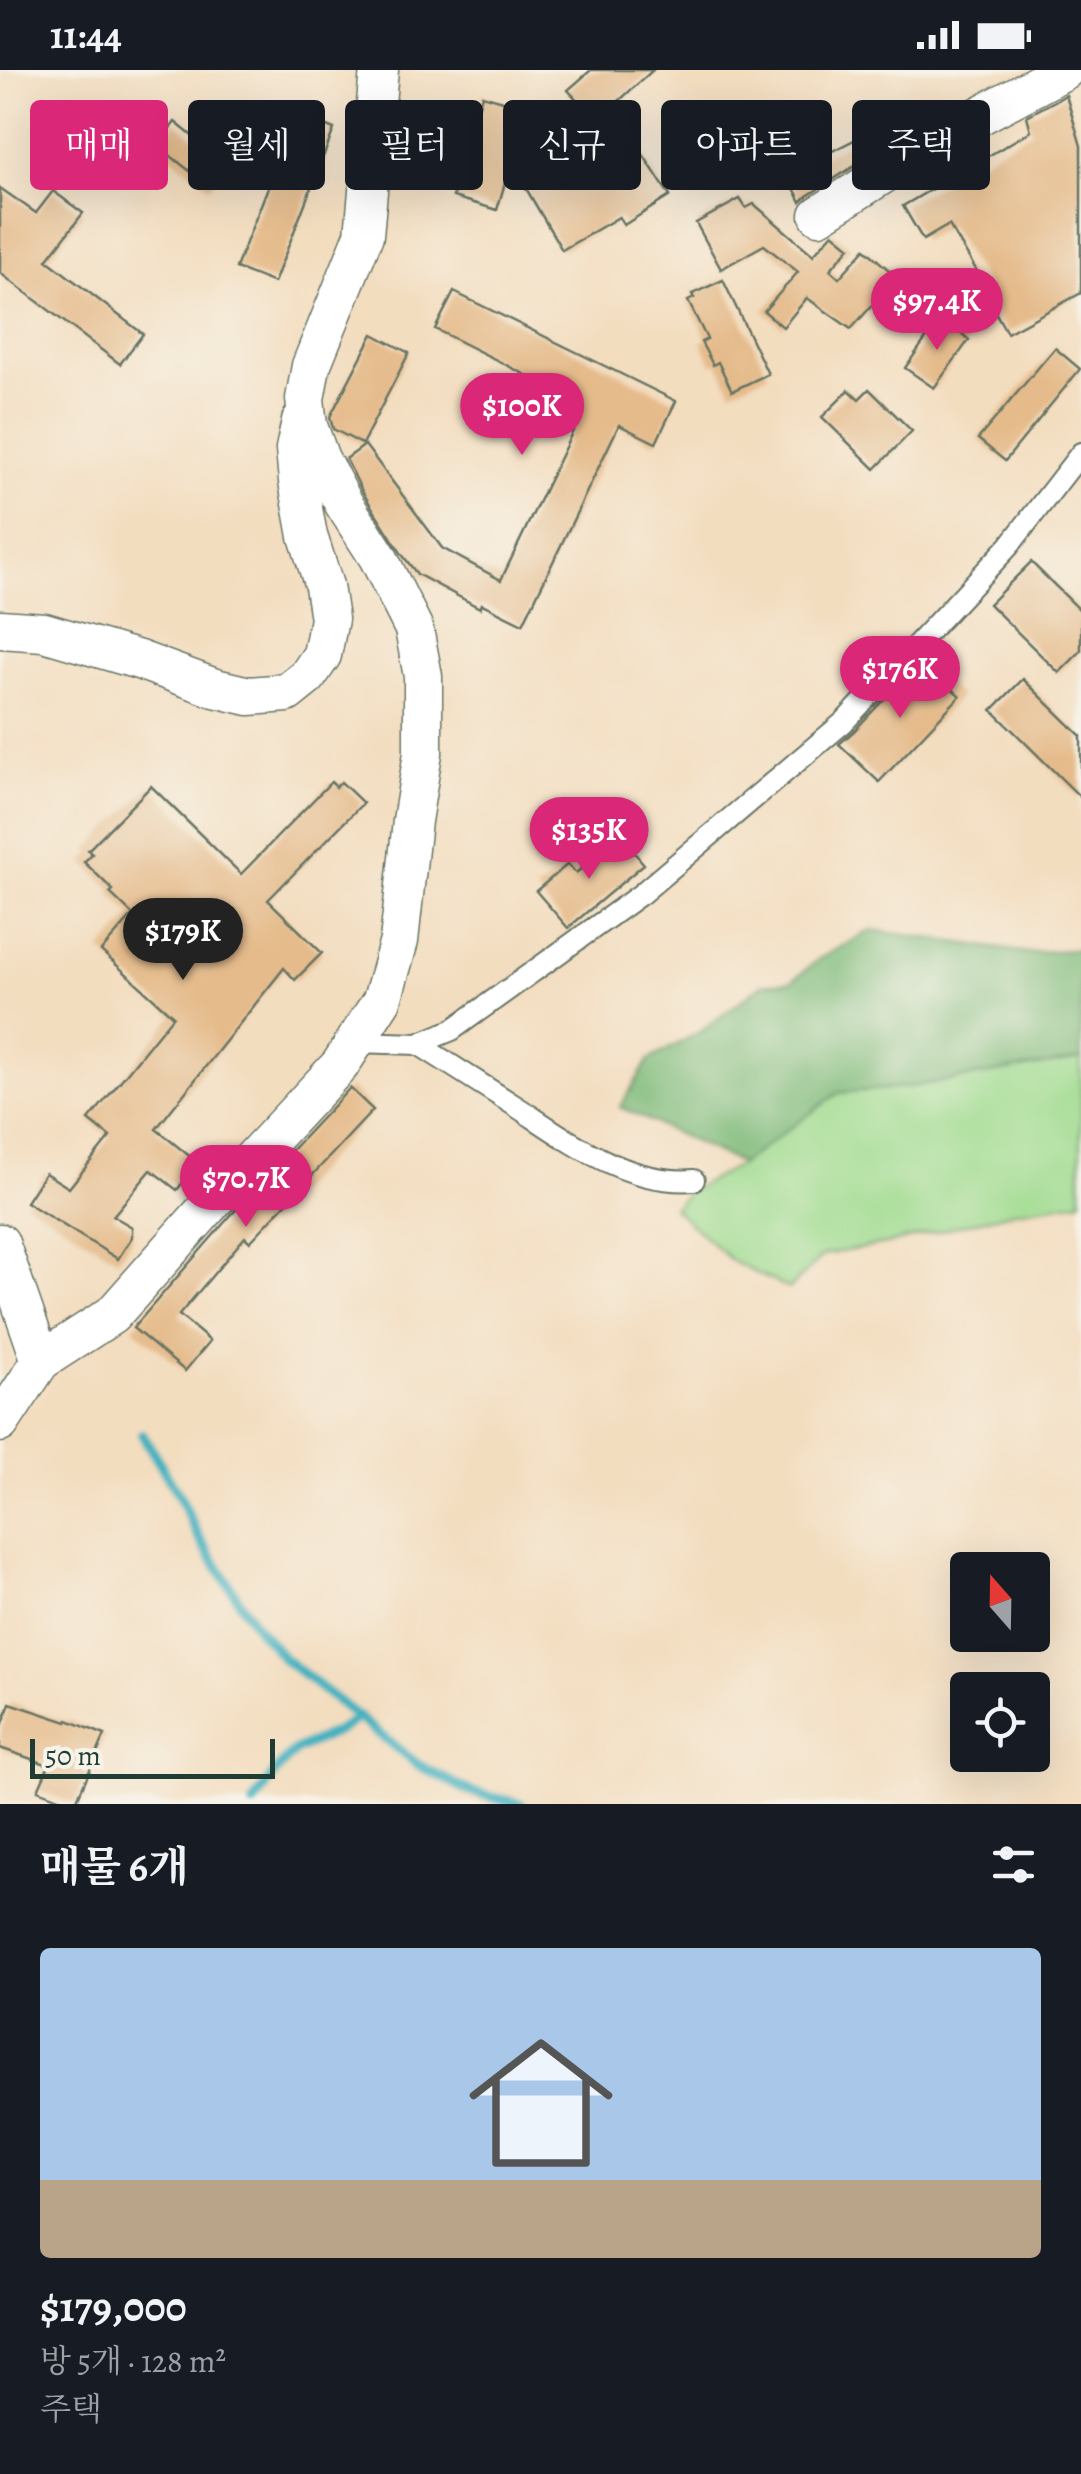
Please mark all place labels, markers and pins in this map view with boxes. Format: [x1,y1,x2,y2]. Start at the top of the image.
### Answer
pin: $97.4K [856,268,1018,353]
pin: $100K [452,373,592,458]
pin: $176K [830,636,970,721]
pin: $135K [519,797,659,882]
pin: $179K [113,898,253,983]
pin: $70.7K [165,1145,327,1230]

